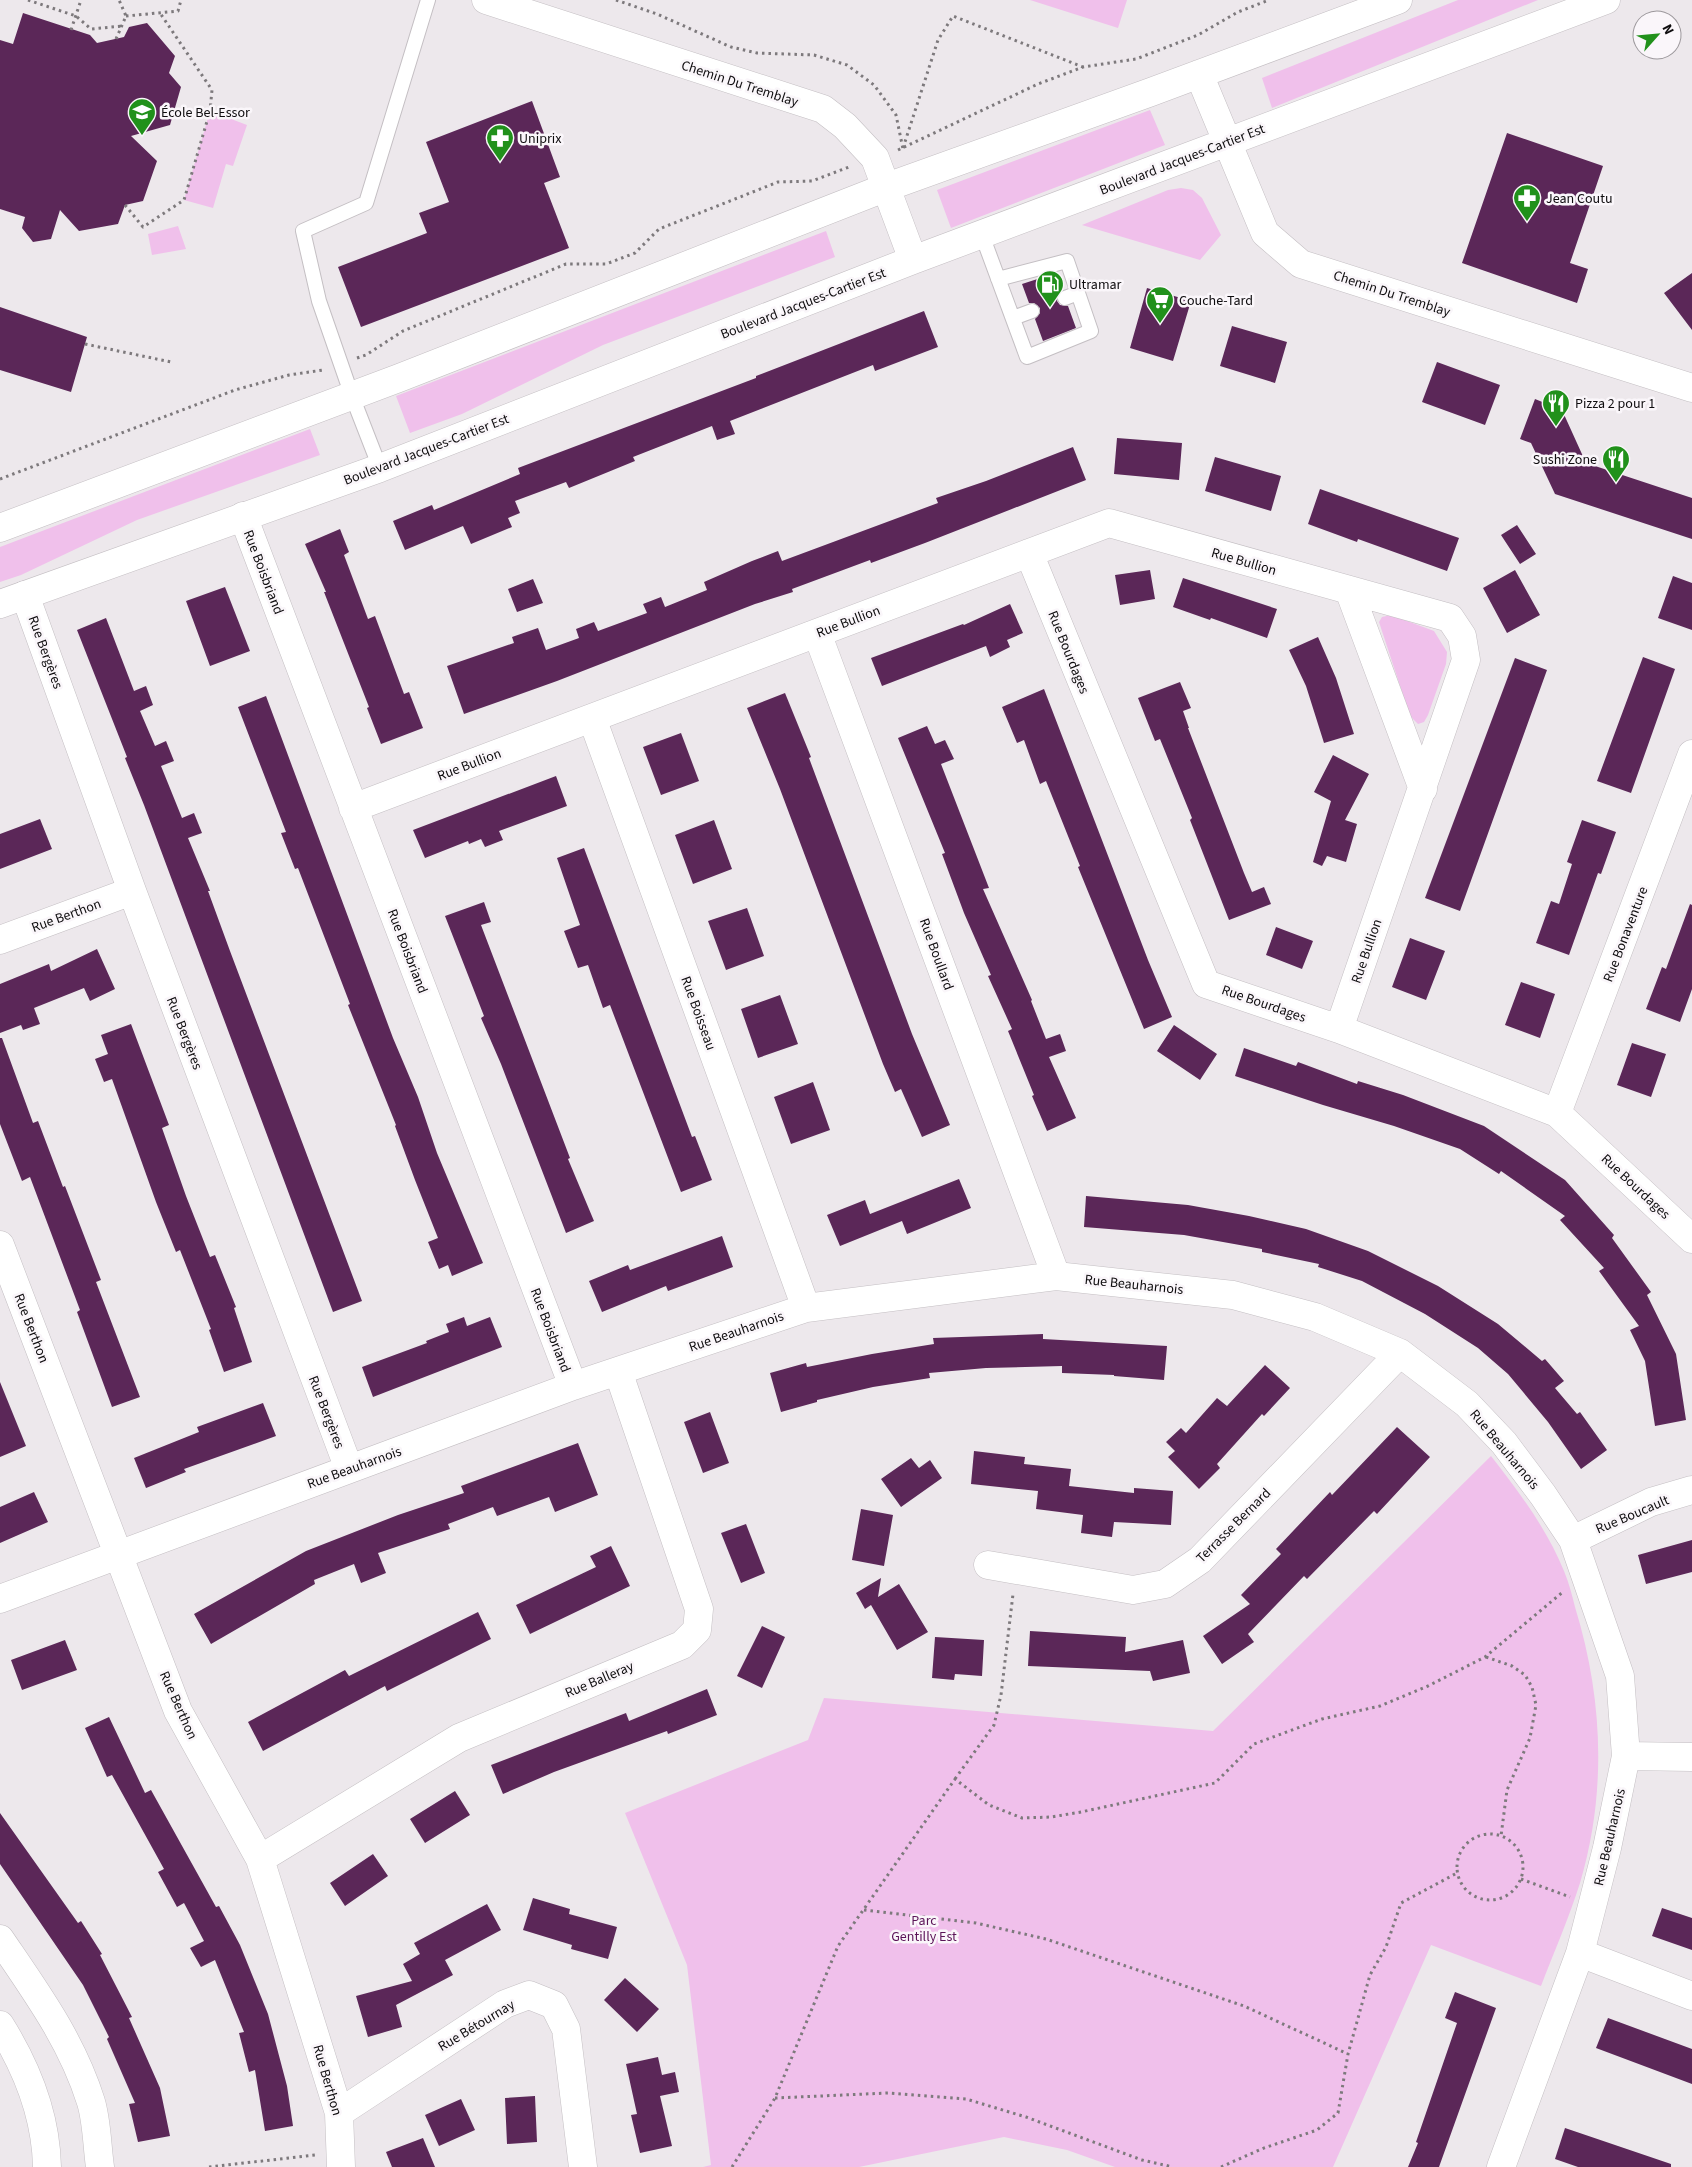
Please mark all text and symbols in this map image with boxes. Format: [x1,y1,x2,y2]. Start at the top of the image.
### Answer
north arrow [1632,10,1682,60]
text: N [1657,21,1679,38]
street label: Chemin Du Tremblay [679,56,801,112]
school or university icon: École Bel-Essor [127,97,157,136]
place label: École Bel-Essor [161,103,250,123]
street label: Boulevard Jacques-Cartier Est [1097,119,1268,201]
pharmacy icon: Uniprix [485,123,515,162]
place label: Uniprix [519,129,562,149]
pharmacy icon: Jean Coutu [1512,183,1542,222]
place label: Jean Coutu [1546,189,1613,209]
street label: Boulevard Jacques-Cartier Est [718,263,889,345]
street label: Chemin Du Tremblay [1331,266,1453,322]
fuel station icon: Ultramar [1035,269,1065,308]
place label: Ultramar [1069,275,1122,295]
supermarket icon: Couche-Tard [1145,285,1175,324]
place label: Couche-Tard [1179,291,1253,311]
restaurant icon: Pizza 2 pour 1 [1541,388,1571,427]
place label: Pizza 2 pour 1 [1575,394,1655,414]
street label: Boulevard Jacques-Cartier Est [341,409,512,491]
restaurant icon: Sushi Zone [1601,444,1631,483]
place label: Sushi Zone [1533,450,1597,470]
street label: Rue Boisbriand [238,527,288,617]
street label: Rue Bullion [1209,543,1279,581]
street label: Rue Bullion [813,601,883,643]
street label: Rue Bourdages [1042,608,1094,697]
street label: Rue Bergères [23,613,68,692]
street label: Rue Bullion [434,744,504,786]
street label: Rue Bonaventure [1599,884,1653,985]
street label: Rue Berthon [29,894,104,938]
street label: Rue Boisbriand [382,906,432,996]
street label: Rue Boullard [914,915,958,993]
street label: Rue Bullion [1347,916,1387,986]
street label: Rue Boisseau [675,973,721,1053]
street label: Rue Bourdages [1219,980,1309,1028]
street label: Rue Bergères [161,994,207,1073]
street label: Rue Bourdages [1596,1149,1674,1224]
street label: Rue Beauharnois [1084,1270,1184,1300]
street label: Rue Boisbriand [525,1285,575,1375]
street label: Rue Berthon [9,1291,53,1366]
street label: Rue Beauharnois [686,1306,787,1358]
street label: Rue Bergères [303,1373,349,1452]
street label: Rue Beauharnois [1465,1405,1544,1494]
street label: Rue Beauharnois [304,1442,404,1494]
street label: Terrasse Bernard [1192,1484,1276,1568]
street label: Rue Boucault [1593,1490,1672,1539]
street label: Rue Balleray [562,1656,637,1703]
street label: Rue Berthon [154,1668,202,1743]
street label: Rue Beauharnois [1589,1787,1631,1888]
park label: Parc Gentilly Est [891,1911,957,1947]
street label: Rue Bétournay [434,1995,519,2057]
street label: Rue Berthon [307,2042,347,2118]

